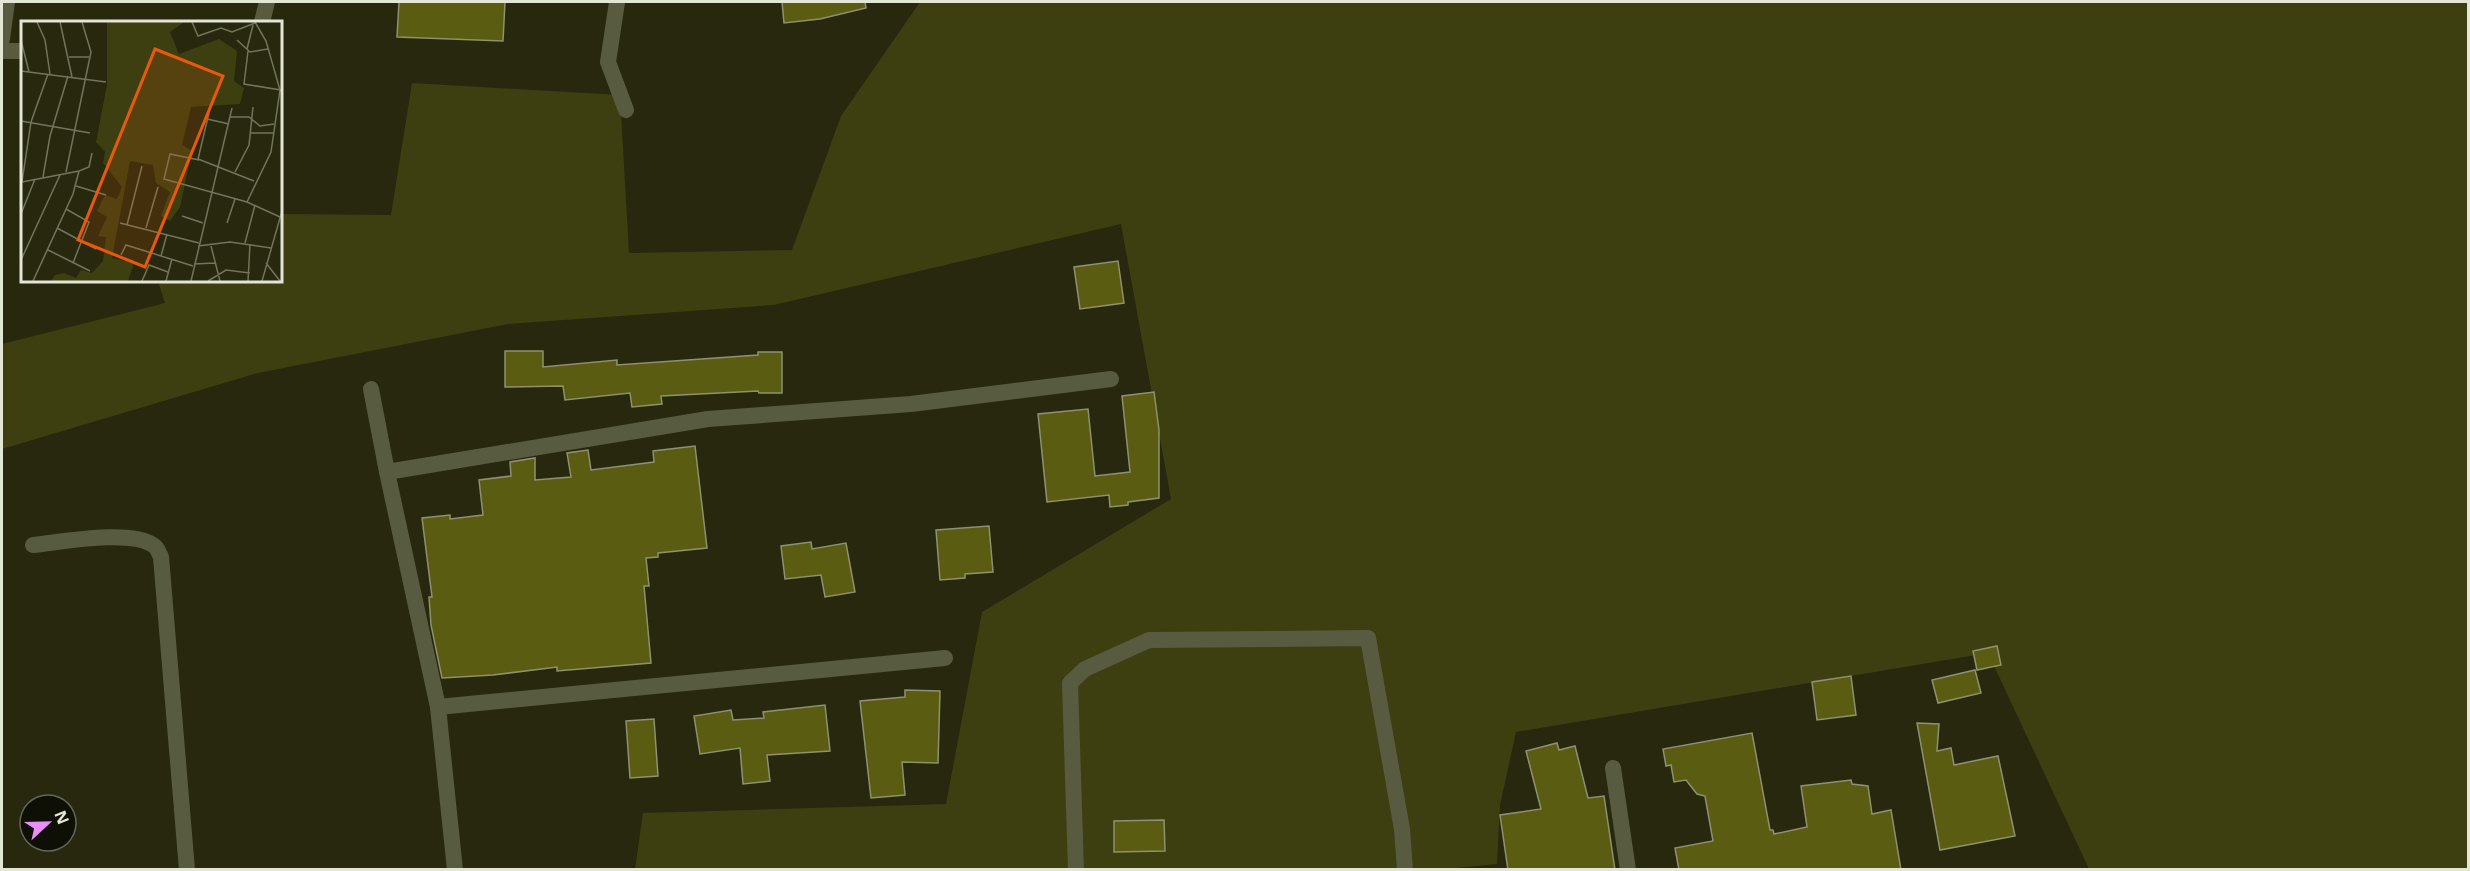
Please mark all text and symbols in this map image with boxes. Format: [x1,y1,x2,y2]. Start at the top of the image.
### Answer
inset map [21,21,282,282]
north arrow [18,793,78,853]
text: N [49,807,75,828]

